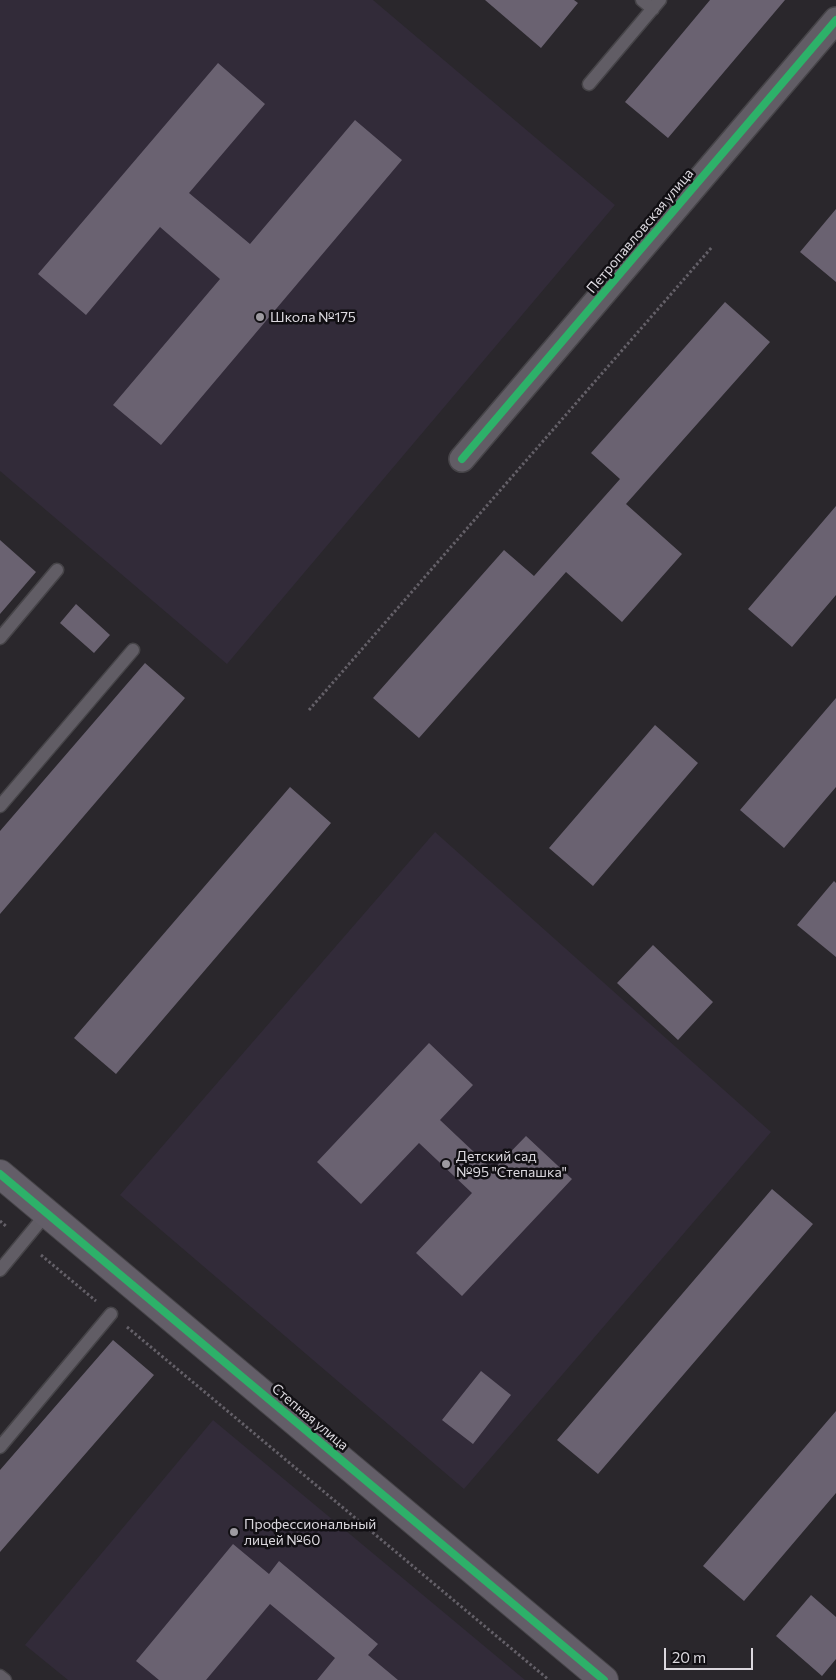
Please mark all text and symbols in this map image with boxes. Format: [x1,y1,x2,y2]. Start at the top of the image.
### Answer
street label: Петропавловская улица [583,165,697,297]
place label: Школа №175 [270,309,356,325]
marker: Школа №175 [254,311,266,323]
place label: Детский сад №95 "Степашка" [456,1148,567,1180]
marker: Детский сад №95 "Степашка" [440,1158,452,1170]
street label: Степная улица [268,1380,352,1454]
place label: Профессиональный лицей №60 [244,1516,376,1548]
marker: Профессиональный лицей №60 [228,1526,240,1538]
scale bar [666,1638,755,1670]
text: 20 m [672,1648,706,1666]

